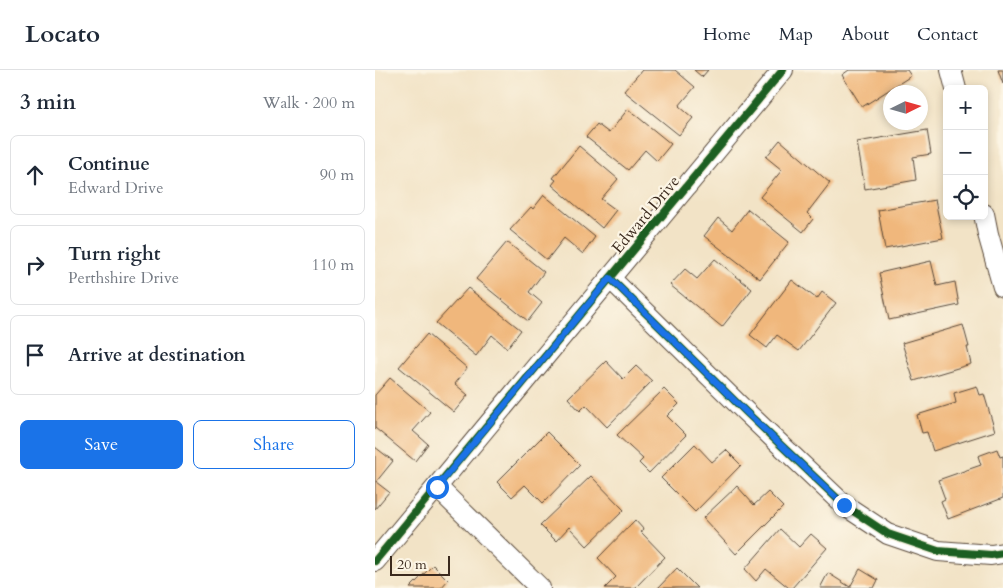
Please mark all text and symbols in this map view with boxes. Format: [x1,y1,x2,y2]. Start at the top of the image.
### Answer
text: Locato [25,18,100,51]
text: Home [703,22,751,47]
text: Map [779,22,813,47]
text: About [841,22,889,47]
text: Contact [917,22,978,47]
north arrow [883,85,928,130]
map controls [943,85,988,220]
button: + [943,85,988,130]
text: 3 min [20,88,76,117]
text: Walk · 200 m [263,92,355,114]
button: − [943,130,988,175]
text: Continue [68,151,150,177]
icon: ahead [21,161,49,189]
text: 90 m [320,164,354,186]
street label: Edward Drive [607,171,685,258]
button: locate [943,175,988,220]
text: Edward Drive [68,177,163,199]
text: Turn right [68,241,160,267]
icon: right [21,251,49,279]
text: 110 m [312,254,354,276]
text: Perthshire Drive [68,267,179,289]
icon: arrive [21,341,49,369]
text: Arrive at destination [68,342,245,368]
button: Save [20,420,183,469]
button: Share [193,420,355,469]
route start [426,476,449,499]
route end [833,494,856,517]
scale bar [390,553,450,576]
text: 20 m [397,555,427,574]

